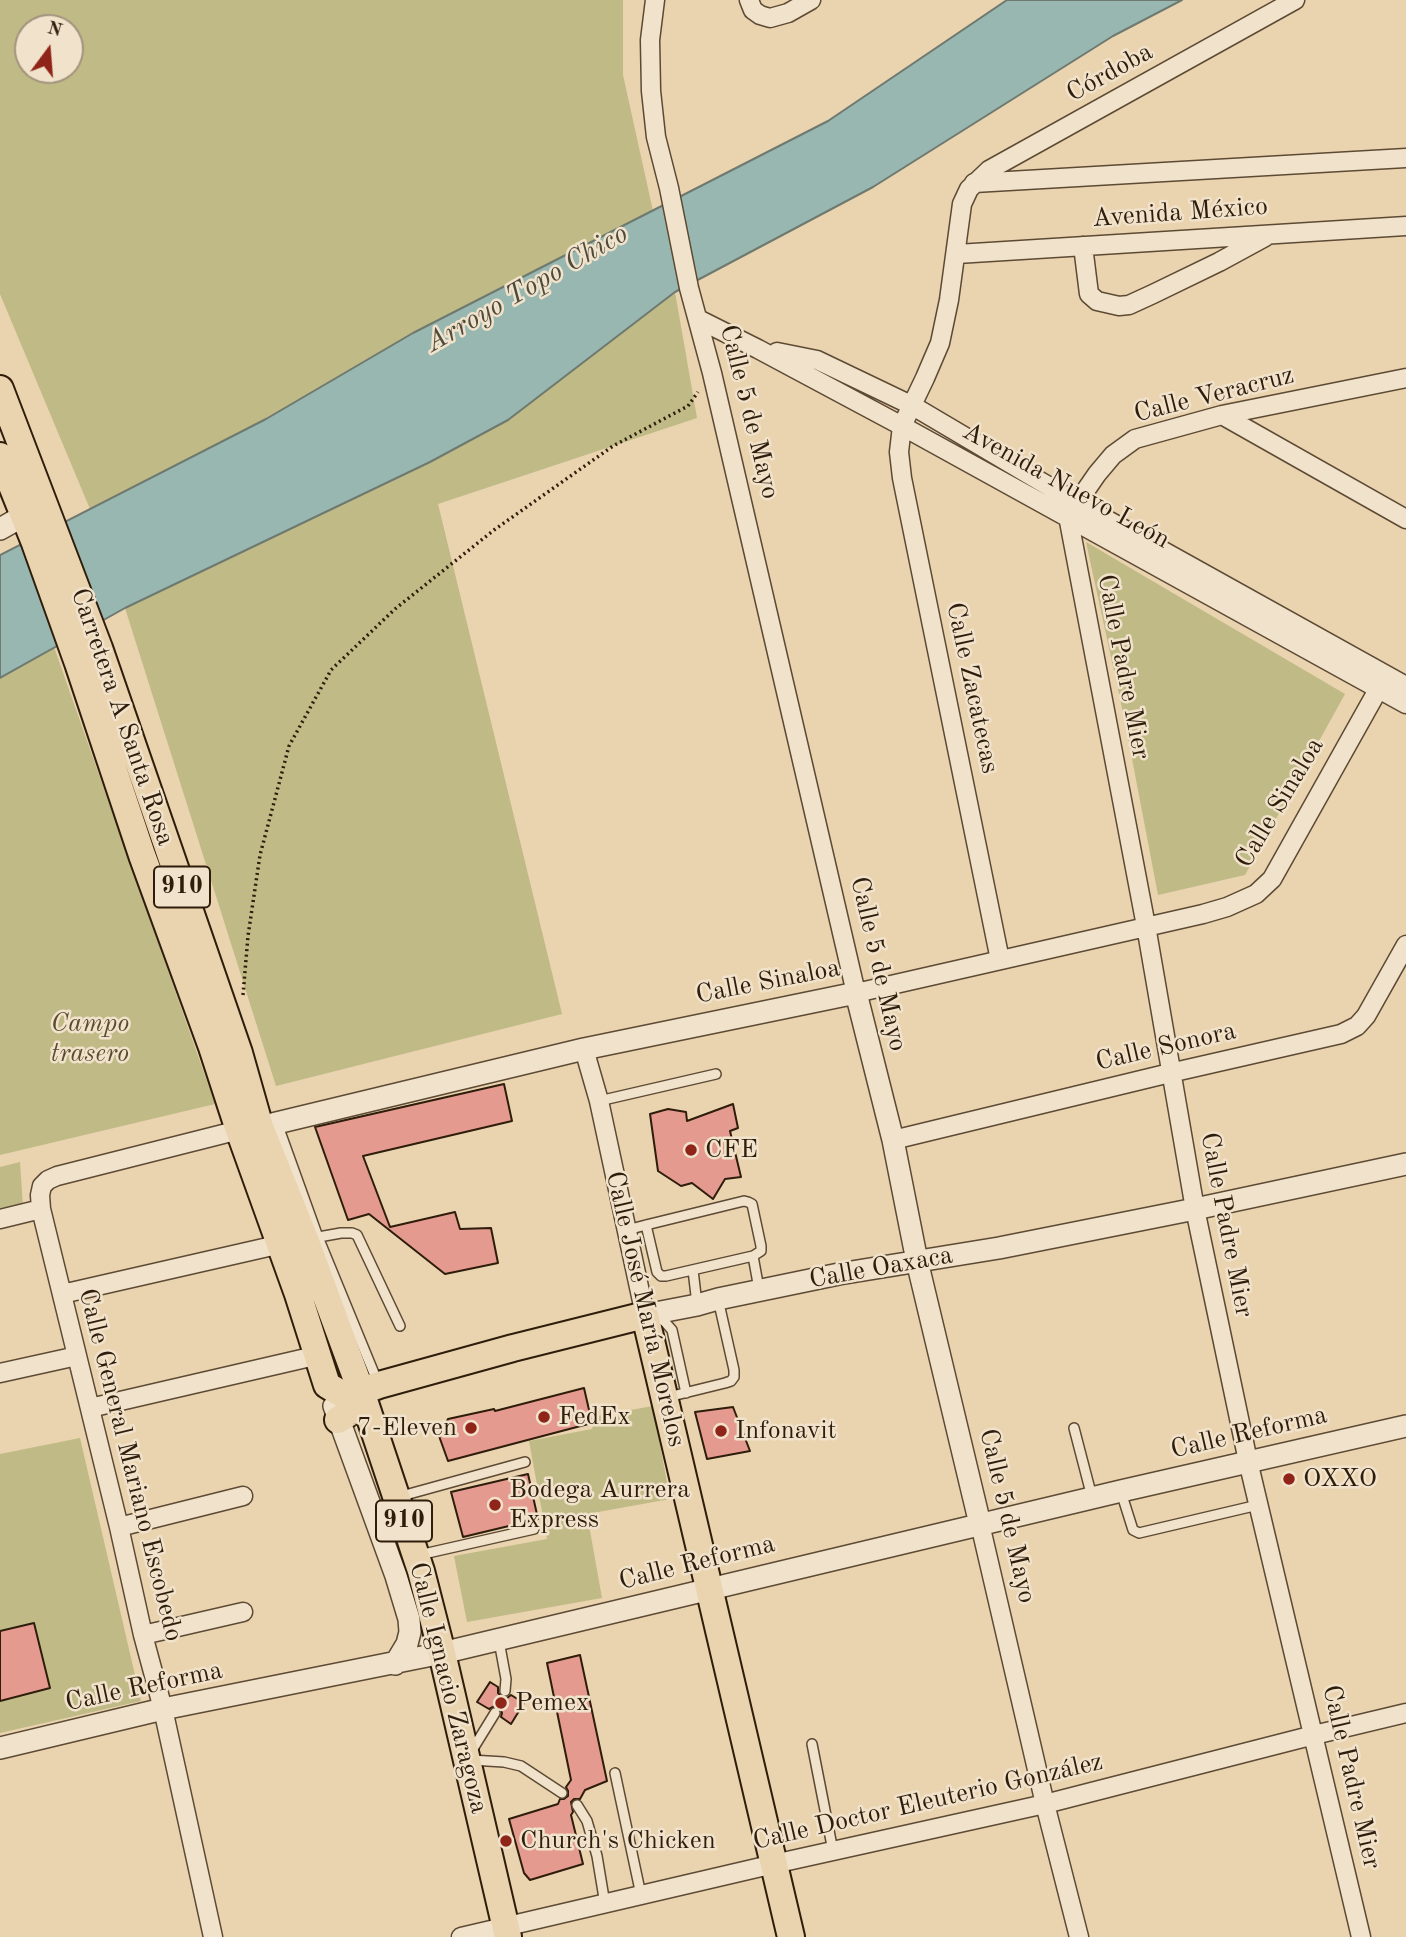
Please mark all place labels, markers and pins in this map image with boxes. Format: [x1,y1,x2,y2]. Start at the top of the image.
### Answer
place label: CFE [705,1134,758,1166]
marker: CFE [683,1142,699,1158]
place label: FedEx [558,1401,631,1433]
marker: FedEx [536,1409,552,1425]
place label: 7-Eleven [357,1412,457,1444]
place label: Infonavit [735,1415,837,1447]
marker: 7-Eleven [463,1420,479,1436]
marker: Infonavit [713,1423,729,1439]
place label: OXXO [1303,1463,1377,1495]
marker: OXXO [1281,1471,1297,1487]
place label: Bodega Aurrera Express [509,1474,690,1536]
marker: Bodega Aurrera Express [487,1497,503,1513]
place label: Pemex [515,1687,589,1719]
marker: Pemex [493,1695,509,1711]
place label: Church's Chicken [520,1825,716,1857]
marker: Church's Chicken [498,1833,514,1849]

